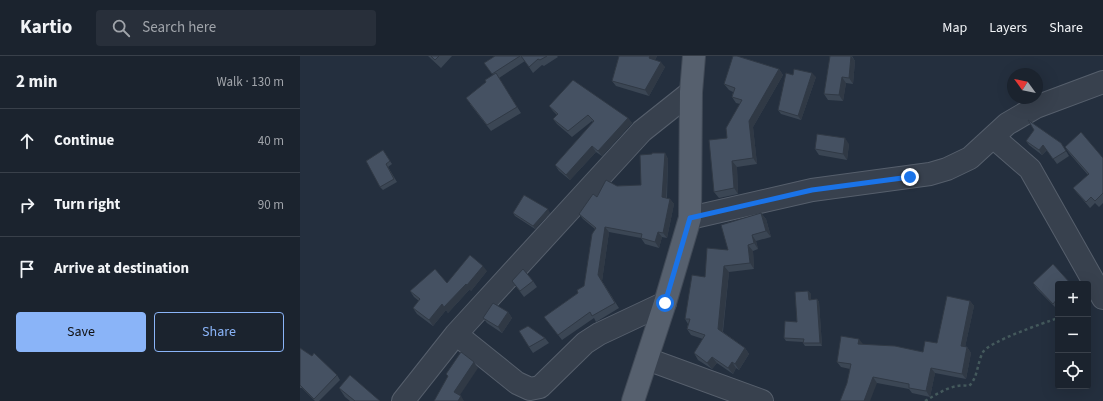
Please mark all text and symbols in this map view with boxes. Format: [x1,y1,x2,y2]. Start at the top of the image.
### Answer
search box [96,10,376,46]
text: Kartio [20,14,72,41]
icon: search [110,17,132,39]
text: Search here [142,17,216,38]
text: Map [942,18,967,38]
text: Layers [989,18,1027,38]
text: Share [1049,18,1083,38]
north arrow [1007,68,1043,104]
text: 2 min [16,70,57,94]
text: Walk · 130 m [216,73,284,91]
icon: ahead [16,130,38,152]
text: Continue [54,130,114,151]
text: 40 m [258,132,284,150]
route end [901,168,919,186]
icon: right [16,194,38,216]
text: Turn right [54,194,120,215]
text: 90 m [258,196,284,214]
icon: arrive [16,258,38,280]
text: Arrive at destination [54,258,189,279]
map controls [1055,281,1091,389]
button: + [1055,281,1091,317]
route start [656,294,674,312]
button: Save [16,312,146,352]
button: Share [154,312,284,352]
button: − [1055,317,1091,353]
button: locate [1055,353,1091,389]

